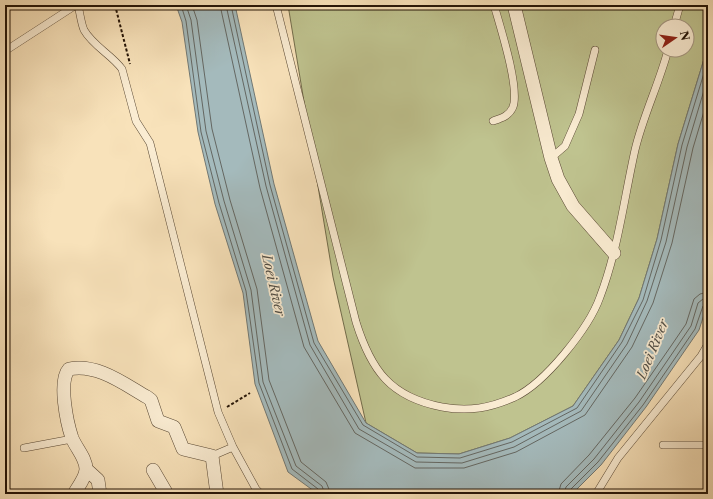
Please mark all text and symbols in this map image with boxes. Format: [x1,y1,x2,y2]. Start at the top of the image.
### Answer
north arrow [655,18,695,58]
text: N [677,30,693,42]
water label: Loei River [259,252,289,318]
water label: Loei River [632,316,672,382]

